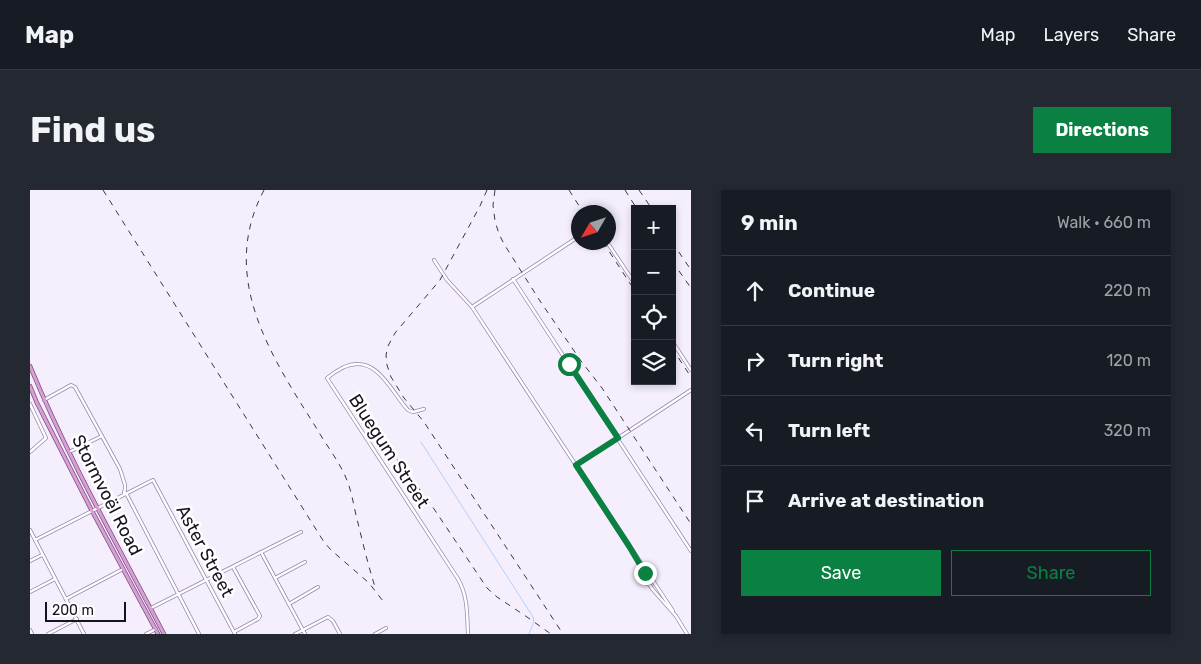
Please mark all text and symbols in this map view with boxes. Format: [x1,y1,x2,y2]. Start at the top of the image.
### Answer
text: Map [25,21,74,49]
text: Map [981,24,1016,46]
text: Layers [1044,24,1099,46]
text: Share [1127,24,1176,46]
button: Directions [1033,107,1171,153]
text: Find us [30,109,155,151]
north arrow [571,205,616,250]
map controls [631,205,676,385]
button: + [631,205,676,250]
text: 9 min [741,210,798,235]
text: Walk · 660 m [1057,213,1151,232]
button: − [631,250,676,295]
icon: ahead [741,277,769,305]
text: Continue [788,279,875,302]
text: 220 m [1104,281,1151,300]
button: locate [631,295,676,340]
button: layers [631,340,676,385]
icon: right [741,347,769,375]
text: Turn right [788,349,883,372]
text: 120 m [1106,351,1151,370]
route start [558,353,581,376]
street label: Bluegum Street [344,390,434,512]
icon: left [741,417,769,445]
text: Turn left [788,419,870,442]
text: 320 m [1104,421,1151,440]
street label: Stormvoël Road [67,431,147,559]
icon: arrive [741,487,769,515]
text: Arrive at destination [788,489,984,512]
street label: Aster Street [172,501,238,601]
button: Save [741,550,941,596]
button: Share [951,550,1151,596]
route end [634,562,657,585]
scale bar [45,599,126,622]
text: 200 m [52,602,94,619]

